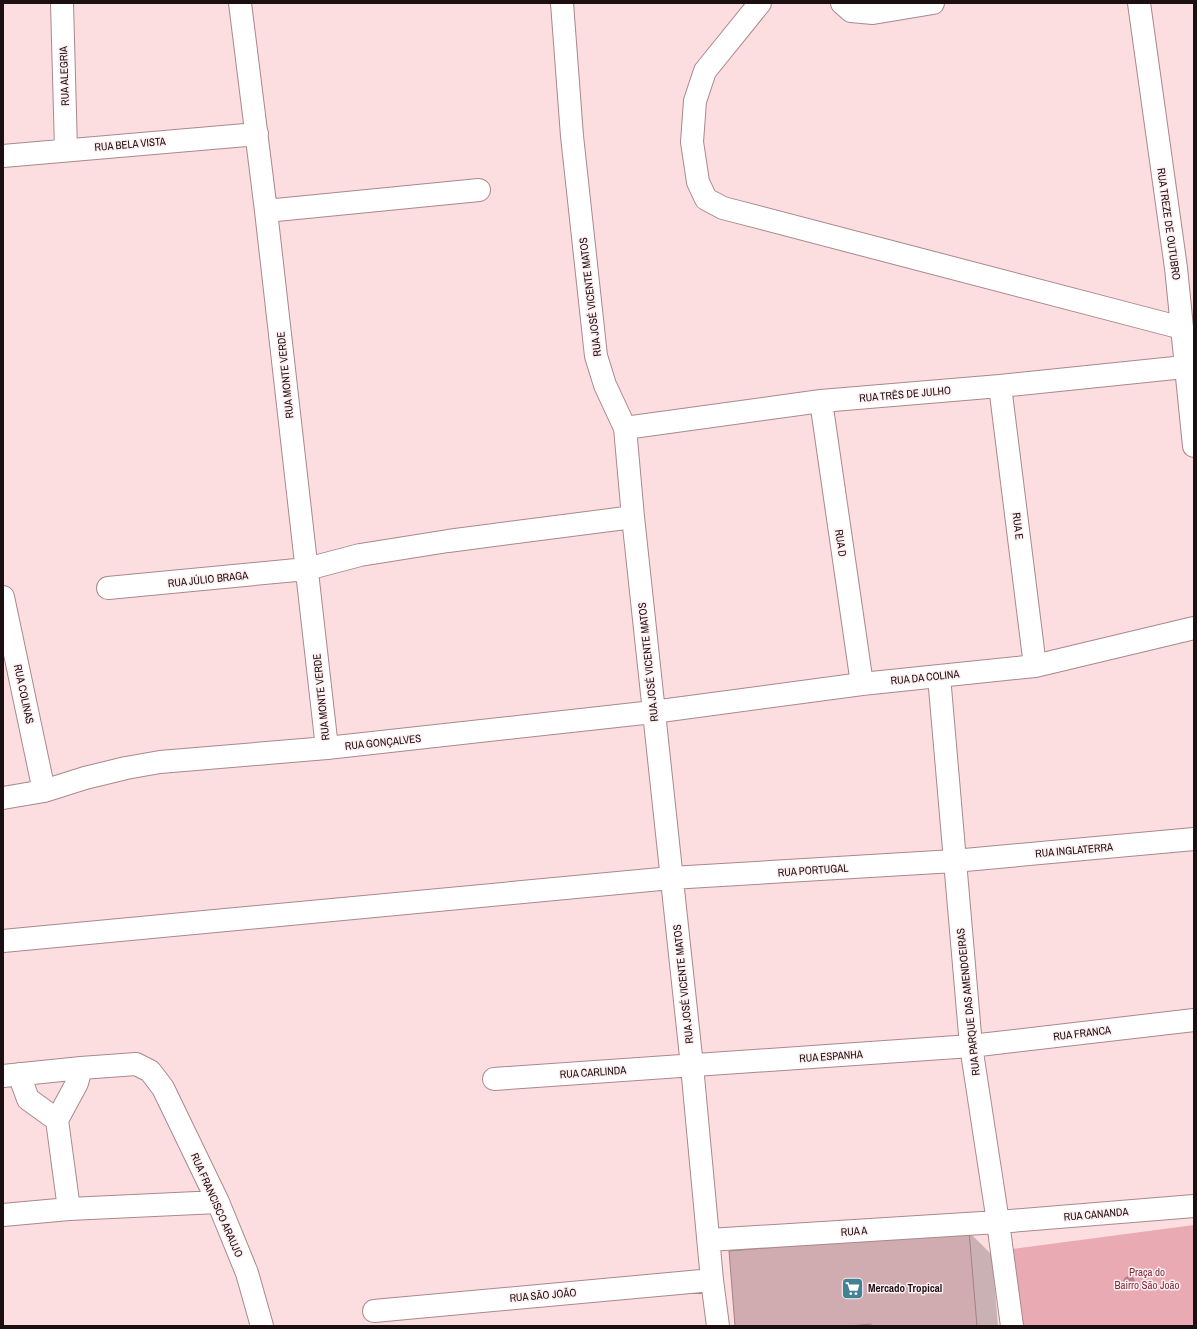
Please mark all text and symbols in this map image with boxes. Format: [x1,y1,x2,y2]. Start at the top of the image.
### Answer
street label: RUA ALEGRIA [56,45,72,106]
street label: RUA BELA VISTA [94,134,167,154]
street label: RUA TREZE DE OUTUBRO [1154,167,1184,281]
street label: RUA JOSÉ VICENTE MATOS [576,237,604,357]
street label: RUA MONTE VERDE [273,331,297,419]
street label: RUA TRÊS DE JULHO [859,383,951,405]
street label: RUA E [1009,512,1027,540]
street label: RUA D [832,528,850,558]
street label: RUA JÚLIO BRAGA [167,568,250,590]
street label: RUA JOSÉ VICENTE MATOS [635,602,661,722]
street label: RUA MONTE VERDE [309,653,333,741]
street label: RUA COLINAS [11,663,37,725]
street label: RUA DA COLINA [890,666,961,688]
street label: RUA GONÇALVES [344,731,422,753]
street label: RUA INGLATERRA [1035,840,1114,860]
street label: RUA PORTUGAL [777,861,849,879]
street label: RUA JOSÉ VICENTE MATOS [670,924,696,1044]
street label: RUA PARQUE DAS AMENDOEIRAS [953,928,983,1076]
street label: RUA FRANCA [1052,1022,1113,1043]
street label: RUA ESPANHA [799,1047,864,1065]
street label: RUA CARLINDA [559,1063,628,1081]
street label: RUA FRANCISCO ARAUJO [188,1151,246,1259]
street label: RUA CANANDA [1063,1204,1130,1224]
street label: RUA A [840,1223,869,1239]
park label: Praça do Bairro São João [1114,1265,1180,1292]
supermarket icon: Mercado Tropical [840,1275,866,1301]
place label: Mercado Tropical [868,1281,942,1295]
street label: RUA SÃO JOÃO [509,1285,577,1305]

